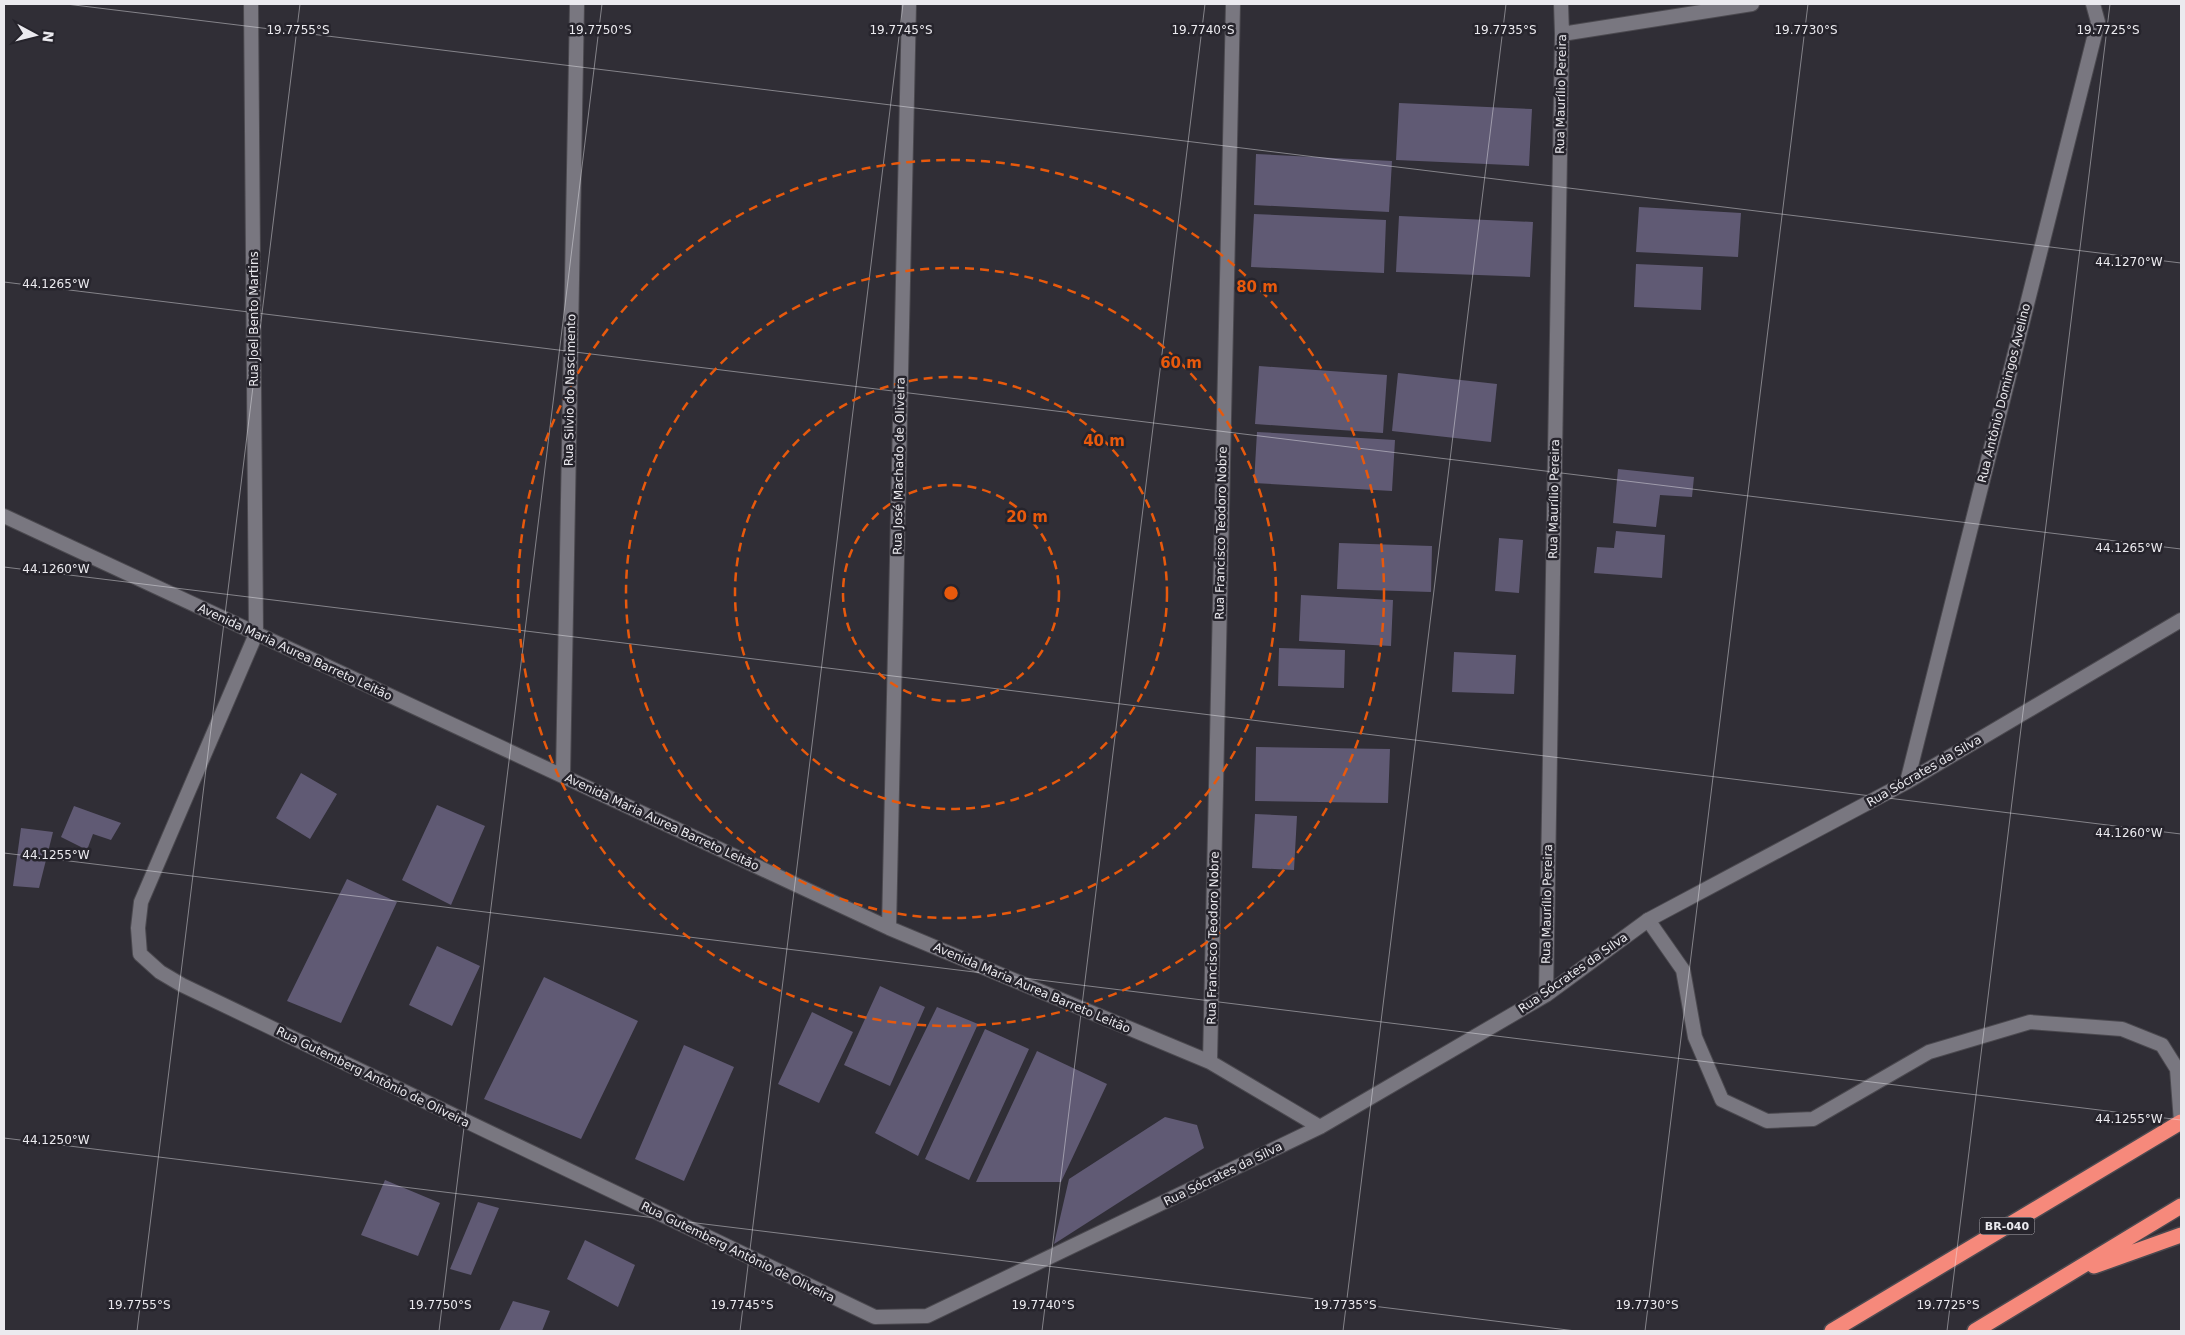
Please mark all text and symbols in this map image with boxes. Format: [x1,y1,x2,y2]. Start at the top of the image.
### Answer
north arrow [10,10,60,60]
text: 19.7755°S [266,23,330,37]
text: 19.7750°S [568,23,632,37]
text: 19.7745°S [869,23,933,37]
text: 19.7740°S [1171,23,1235,37]
text: 19.7735°S [1473,23,1537,37]
text: 19.7730°S [1774,23,1838,37]
text: 19.7725°S [2076,23,2140,37]
text: N [39,30,57,43]
street label: Rua Maurílio Pereira [1553,34,1569,154]
street label: Rua Joel Bento Martins [247,251,261,387]
text: 44.1270°W [2095,255,2163,269]
text: 44.1265°W [22,277,90,291]
text: 80 m [1236,278,1278,296]
street label: Rua Antônio Domingos Avelino [1975,302,2033,484]
street label: Rua Silvio do Nascimento [562,314,578,466]
text: 60 m [1160,354,1202,372]
street label: Rua José Machado de Oliveira [890,377,908,555]
text: 40 m [1083,432,1125,450]
street label: Rua Maurílio Pereira [1546,439,1562,559]
street label: Rua Francisco Teodoro Nobre [1212,446,1230,620]
text: 20 m [1006,508,1048,526]
text: 44.1265°W [2095,541,2163,555]
text: 44.1260°W [22,562,90,576]
centre of rings [942,584,960,602]
street label: Avenida Maria Aurea Barreto Leitão [196,601,394,703]
street label: Rua Sócrates da Silva [1864,732,1984,810]
street label: Avenida Maria Aurea Barreto Leitão [563,771,761,873]
text: 44.1260°W [2095,826,2163,840]
street label: Rua Maurílio Pereira [1539,844,1555,964]
text: 44.1255°W [22,848,90,862]
street label: Rua Francisco Teodoro Nobre [1204,851,1222,1025]
street label: Rua Sócrates da Silva [1516,930,1630,1016]
street label: Avenida Maria Aurea Barreto Leitão [931,940,1133,1036]
street label: Rua Gutemberg Antônio de Oliveira [274,1024,472,1130]
text: 44.1255°W [2095,1112,2163,1126]
text: 44.1250°W [22,1133,90,1147]
street label: Rua Sócrates da Silva [1161,1139,1285,1209]
street label: Rua Gutemberg Antônio de Oliveira [639,1199,837,1305]
road number: BR-040 [1980,1218,2034,1234]
text: 19.7755°S [107,1298,171,1312]
text: 19.7750°S [408,1298,472,1312]
text: 19.7745°S [710,1298,774,1312]
text: 19.7740°S [1011,1298,1075,1312]
text: 19.7735°S [1313,1298,1377,1312]
text: 19.7730°S [1615,1298,1679,1312]
text: 19.7725°S [1916,1298,1980,1312]

